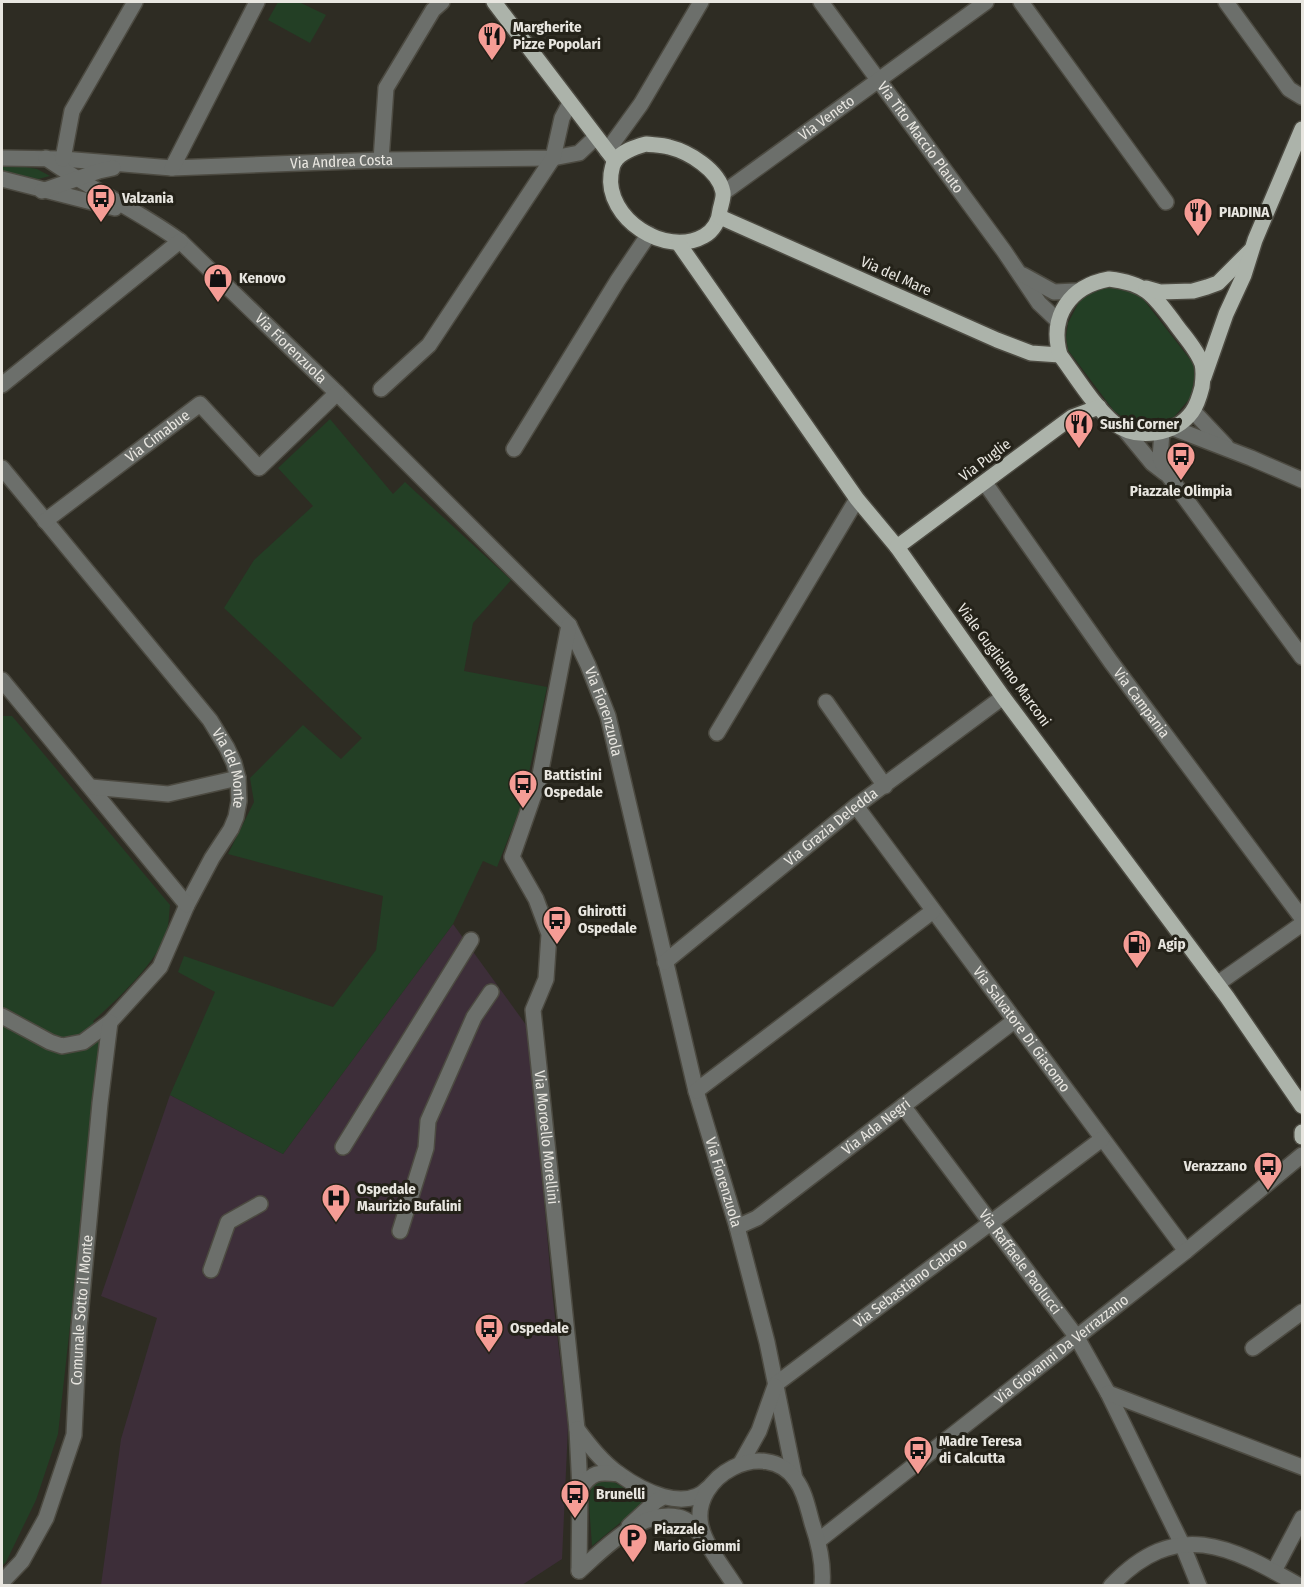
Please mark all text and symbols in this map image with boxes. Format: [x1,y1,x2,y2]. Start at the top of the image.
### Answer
place label: Margherite Pizze Popolari [513,18,601,53]
restaurant icon: Margherite Pizze Popolari [476,20,508,62]
street label: Via Tito Maccio Plauto [873,78,968,197]
street label: Via Veneto [795,91,858,144]
street label: Via Andrea Costa [290,151,393,172]
bus stop icon: Valzania [85,182,117,224]
place label: Valzania [121,189,174,207]
restaurant icon: PIADINA [1182,196,1214,238]
place label: PIADINA [1219,203,1270,221]
street label: Via del Mare [858,252,934,300]
shop icon: Kenovo [202,262,234,304]
place label: Kenovo [239,269,286,287]
street label: Via Fiorenzuola [251,309,331,387]
street label: Via Cimabue [122,406,193,466]
restaurant icon: Sushi Corner [1063,408,1095,450]
place label: Sushi Corner [1100,415,1180,433]
street label: Via Puglie [956,435,1014,485]
bus stop icon: Piazzale Olimpia [1165,440,1197,482]
place label: Piazzale Olimpia [1130,482,1233,500]
street label: Viale Guglielmo Marconi [953,600,1055,730]
street label: Via Fiorenzuola [581,664,626,758]
street label: Via Campania [1110,664,1174,742]
street label: Via del Monte [208,725,248,810]
place label: Battistini Ospedale [544,766,603,801]
bus stop icon: Battistini Ospedale [507,768,539,810]
street label: Via Grazia Deledda [781,784,881,870]
place label: Ghirotti Ospedale [578,902,637,937]
bus stop icon: Ghirotti Ospedale [541,904,573,946]
fuel station icon: Agip [1121,928,1153,970]
place label: Agip [1157,935,1186,953]
street label: Via Salvatore Di Giacomo [969,963,1074,1096]
street label: Via Moroello Morellini [530,1070,562,1205]
street label: Via Ada Negri [838,1095,914,1159]
street label: Via Fiorenzuola [701,1135,746,1230]
bus stop icon: Verazzano [1252,1150,1284,1192]
place label: Verazzano [1183,1157,1247,1175]
place label: Ospedale Maurizio Bufalini [357,1180,462,1215]
hospital icon: Ospedale Maurizio Bufalini [320,1182,352,1224]
street label: Via Raffaele Paolucci [975,1206,1065,1318]
street label: Comunale Sotto il Monte [67,1234,97,1386]
street label: Via Sebastiano Caboto [850,1235,971,1332]
street label: Via Giovanni Da Verrazzano [991,1291,1132,1408]
bus stop icon: Ospedale [473,1312,505,1354]
place label: Ospedale [510,1319,569,1337]
place label: Madre Teresa di Calcutta [939,1432,1023,1467]
bus stop icon: Madre Teresa di Calcutta [902,1434,934,1476]
bus stop icon: Brunelli [559,1478,591,1520]
place label: Brunelli [596,1485,645,1503]
place label: Piazzale Mario Giommi [654,1520,740,1555]
parking icon: Piazzale Mario Giommi [617,1522,649,1564]

